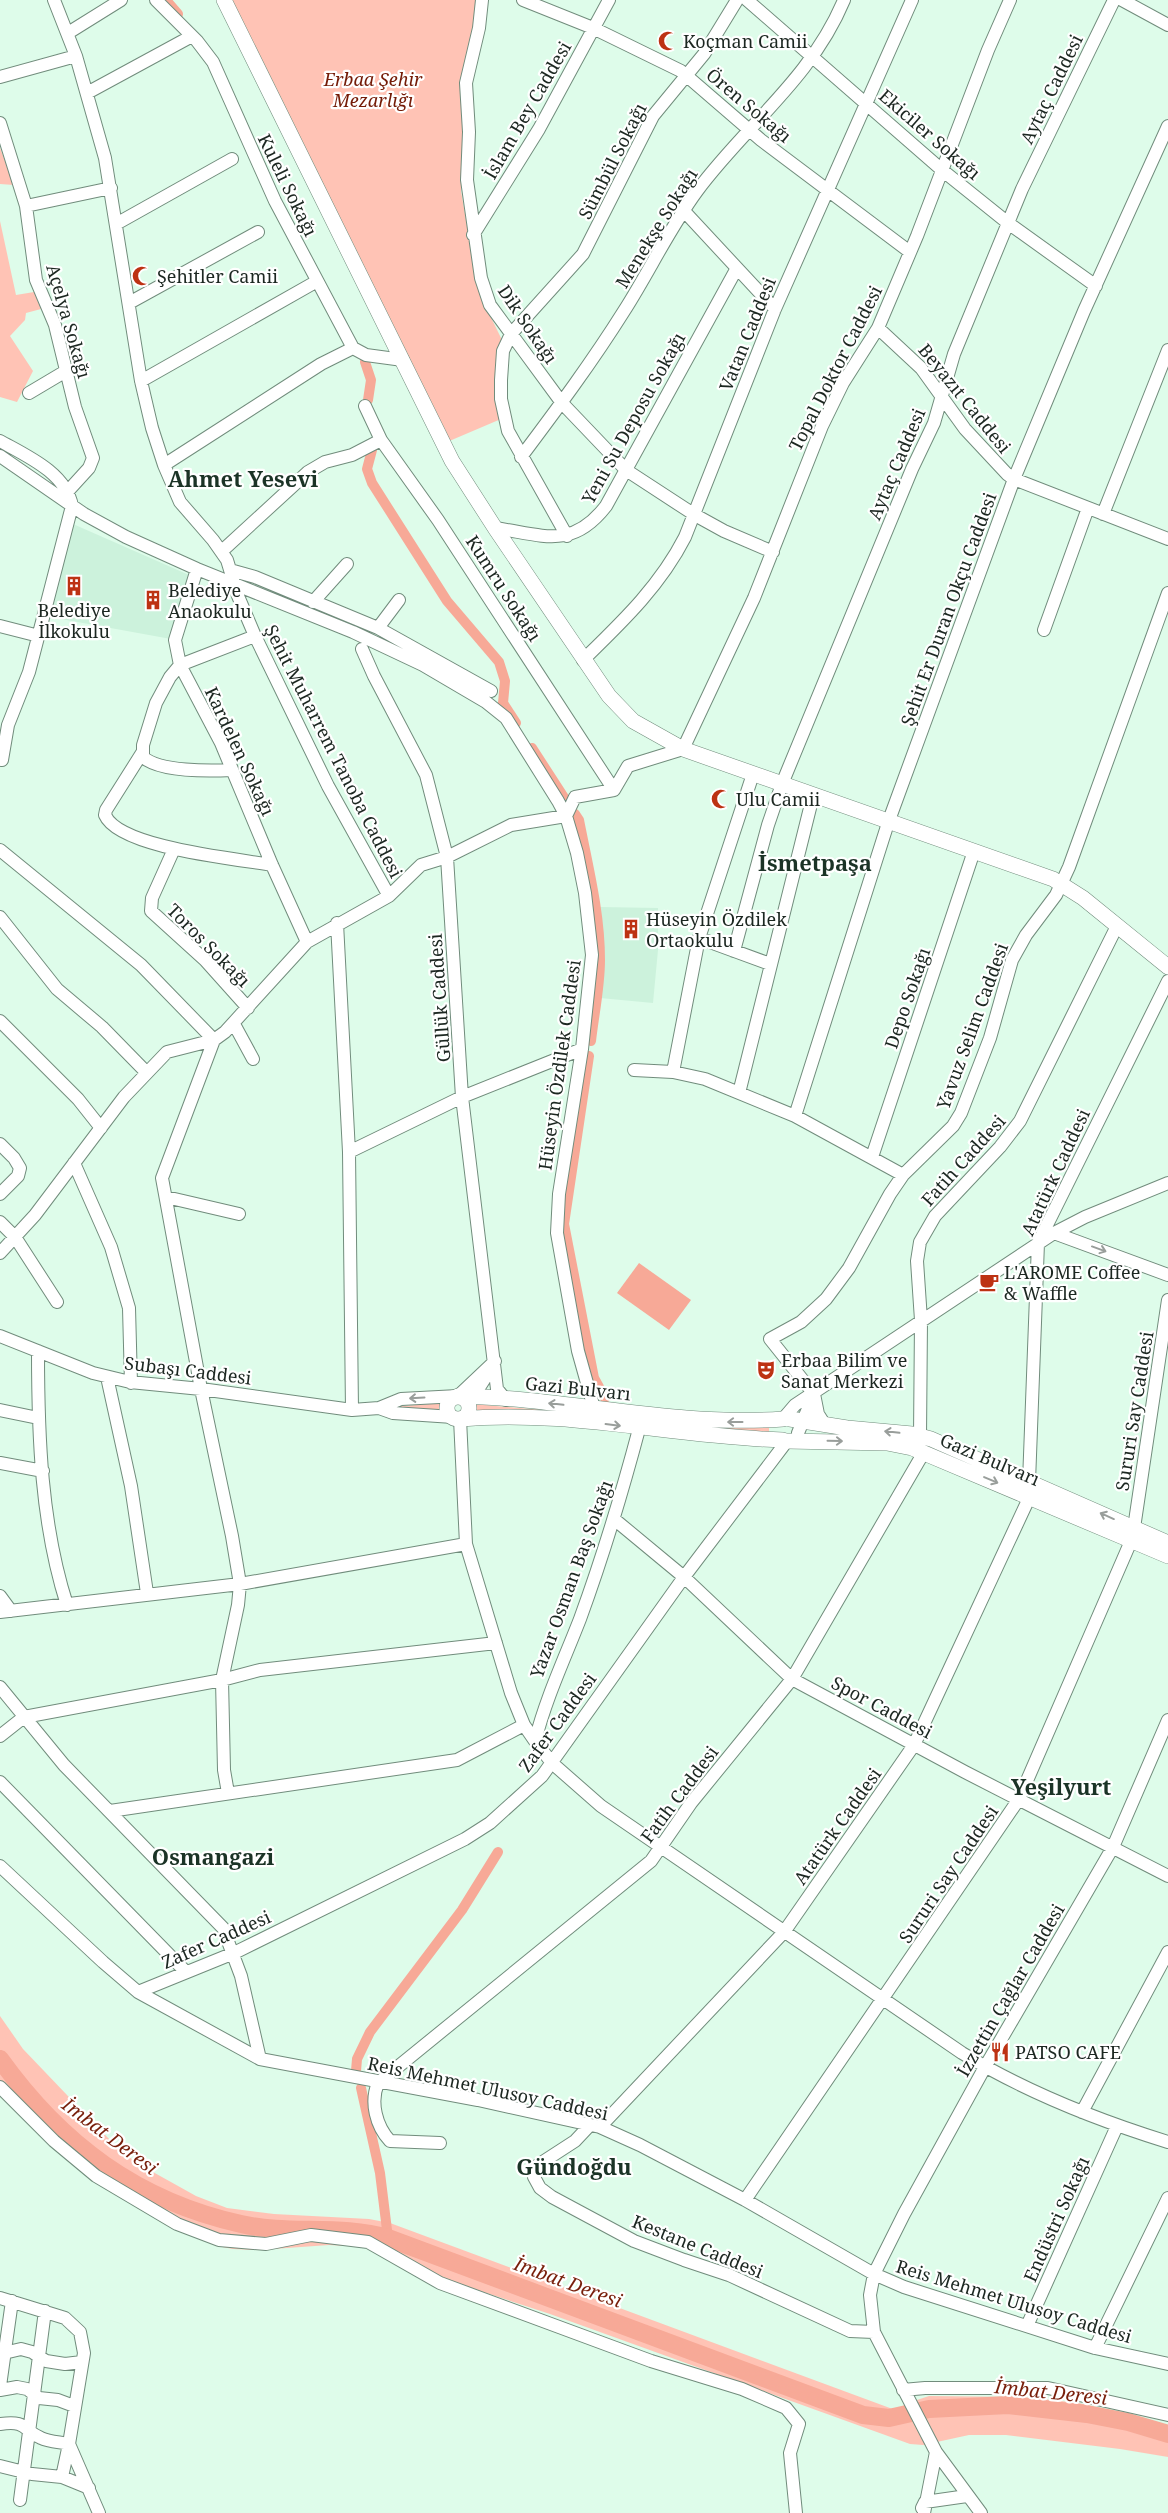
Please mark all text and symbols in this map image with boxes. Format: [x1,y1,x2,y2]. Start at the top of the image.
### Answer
place label: Koçman Camii [683,29,808,53]
mosque icon: Koçman Camii [657,30,679,52]
street label: Aytaç Caddesi [1014,30,1088,148]
street label: İslam Bey Caddesi [478,37,576,183]
street label: Ören Sokağı [701,62,797,148]
park label: Erbaa Şehir Mezarlığı [323,67,423,112]
street label: Ekiciler Sokağı [874,83,986,185]
street label: Sümbül Sokağı [572,99,652,223]
street label: Kuleli Sokağı [253,130,323,240]
street label: Menekşe Sokağı [610,163,703,292]
street label: Açelya Sokağı [41,261,97,381]
place label: Şehitler Camii [157,264,278,288]
mosque icon: Şehitler Camii [131,265,153,287]
street label: Vatan Caddesi [713,273,781,394]
street label: Dik Sokağı [493,280,563,368]
street label: Topal Doktor Caddesi [783,281,887,455]
street label: Yeni Su Deposu Sokağı [575,328,690,509]
street label: Beyazıt Caddesi [913,338,1017,458]
street label: Aytaç Caddesi [862,404,930,523]
district label: Ahmet Yesevi [168,463,319,493]
street label: Şehit Er Duran Okçu Caddesi [895,489,1001,729]
street label: Kumru Sokağı [461,530,547,646]
building icon: Belediye İlkokulu [63,575,85,597]
place label: Belediye Anaokulu [168,578,252,623]
building icon: Belediye Anaokulu [142,589,164,611]
place label: Belediye İlkokulu [37,598,111,643]
street label: Şehit Muharrem Tanoba Caddesi [260,620,409,882]
street label: Kardelen Sokağı [200,683,280,820]
place label: Ulu Camii [736,787,821,811]
mosque icon: Ulu Camii [710,788,732,810]
district label: İsmetpaşa [758,847,872,877]
street label: Toros Sokağı [162,898,256,992]
place label: Hüseyin Özdilek Ortaokulu [646,907,787,952]
building icon: Hüseyin Özdilek Ortaokulu [620,918,642,940]
street label: Güllük Caddesi [423,933,455,1063]
street label: Yavuz Selim Caddesi [930,939,1013,1113]
street label: Depo Sokağı [879,944,936,1052]
street label: Hüseyin Özdilek Caddesi [532,958,586,1172]
street label: Atatürk Caddesi [1015,1104,1095,1239]
street label: Fatih Caddesi [916,1109,1011,1211]
one-way arrow [1091,1245,1107,1254]
place label: L'AROME Coffee & Waffle [1004,1260,1140,1305]
cafe icon: L'AROME Coffee & Waffle [978,1271,1000,1293]
street label: Sururi Say Caddesi [1110,1329,1159,1493]
place label: Erbaa Bilim ve Sanat Merkezi [781,1348,907,1393]
street label: Subaşı Caddesi [123,1350,253,1390]
theatre icon: Erbaa Bilim ve Sanat Merkezi [755,1359,777,1381]
street label: Gazi Bulvarı [524,1371,632,1406]
one-way arrow [409,1394,425,1403]
one-way arrow [548,1399,564,1408]
one-way arrow [727,1417,744,1427]
one-way arrow [604,1420,620,1430]
one-way arrow [884,1427,900,1437]
street label: Gazi Bulvarı [936,1427,1044,1491]
one-way arrow [827,1436,843,1446]
one-way arrow [983,1475,998,1485]
street label: Yazar Osman Baş Sokağı [524,1477,618,1682]
one-way arrow [1100,1511,1115,1521]
street label: Zafer Caddesi [513,1667,601,1776]
street label: Spor Caddesi [827,1670,937,1744]
street label: Fatih Caddesi [635,1741,723,1847]
street label: Atatürk Caddesi [788,1763,886,1889]
district label: Yeşilyurt [1011,1771,1111,1801]
street label: Sururi Say Caddesi [893,1800,1003,1948]
district label: Osmangazi [152,1841,274,1871]
street label: İzzettin Çağlar Caddesi [951,1899,1069,2081]
street label: Zafer Caddesi [158,1904,275,1974]
place label: PATSO CAFE [1015,2040,1121,2064]
restaurant icon: PATSO CAFE [989,2041,1011,2063]
street label: Reis Mehmet Ulusoy Caddesi [366,2051,611,2125]
water label: İmbat Deresi [56,2091,163,2181]
district label: Gündoğdu [516,2151,632,2181]
street label: Endüstri Sokağı [1018,2152,1095,2286]
street label: Kestane Caddesi [629,2209,767,2283]
water label: İmbat Deresi [509,2250,626,2314]
street label: Reis Mehmet Ulusoy Caddesi [893,2254,1135,2348]
water label: İmbat Deresi [992,2373,1109,2411]

